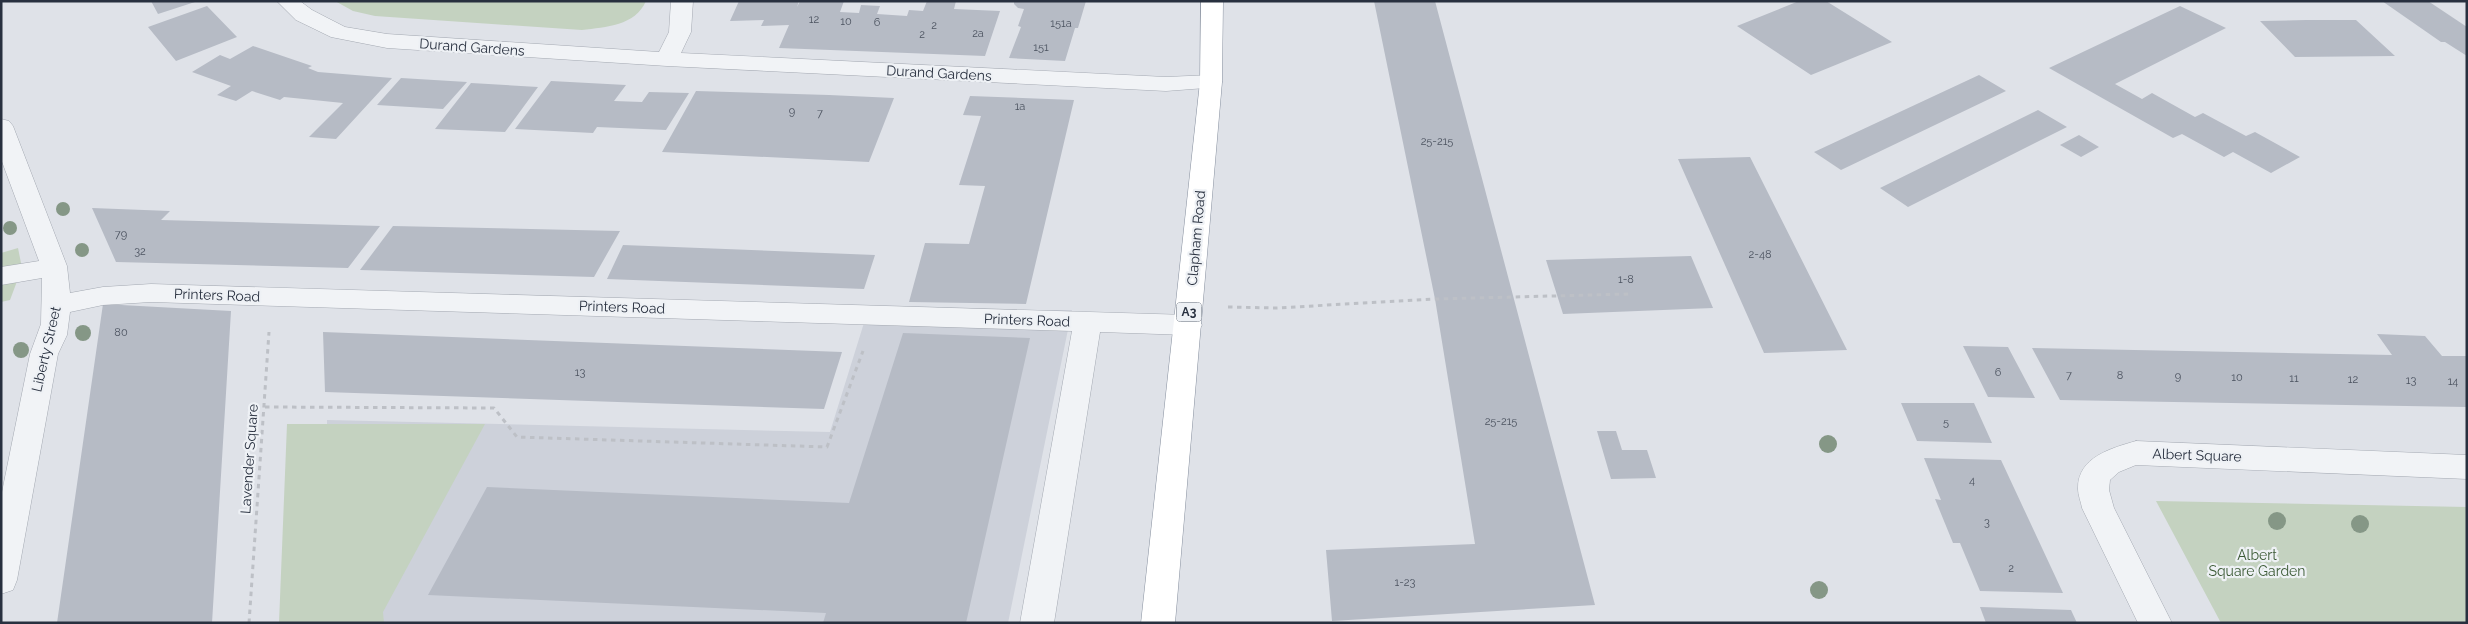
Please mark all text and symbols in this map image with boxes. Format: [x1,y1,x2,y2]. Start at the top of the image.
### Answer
house number: 12 [809,13,819,26]
house number: 10 [840,15,852,28]
house number: 6 [874,16,881,29]
house number: 151a [1050,17,1072,30]
house number: 2 [931,19,937,32]
house number: 2a [972,27,984,40]
house number: 2 [919,28,925,41]
street label: Durand Gardens [419,35,525,59]
house number: 151 [1033,41,1049,54]
street label: Durand Gardens [886,62,992,84]
house number: 1a [1015,100,1025,113]
house number: 9 [789,105,795,118]
house number: 7 [817,107,823,120]
house number: 25-215 [1421,135,1453,148]
street label: Clapham Road [1184,190,1208,286]
house number: 79 [115,228,127,241]
house number: 32 [134,245,146,258]
house number: 2-48 [1749,248,1771,261]
house number: 1-8 [1618,273,1634,286]
street label: Printers Road [174,285,260,305]
street label: Printers Road [579,297,665,317]
road number: A3 [1176,302,1202,322]
street label: Liberty Street [28,304,64,393]
street label: Printers Road [984,310,1070,330]
house number: 80 [114,326,128,339]
house number: 13 [575,366,585,379]
house number: 6 [1995,366,2002,379]
house number: 7 [2066,369,2072,382]
house number: 8 [2117,369,2123,382]
house number: 9 [2175,370,2181,383]
house number: 10 [2231,371,2243,384]
house number: 11 [2289,372,2299,385]
house number: 12 [2348,373,2358,386]
house number: 13 [2406,374,2416,387]
house number: 14 [2448,375,2458,388]
street label: Lavender Square [237,403,261,515]
house number: 25-215 [1485,415,1517,428]
house number: 5 [1943,416,1949,429]
street label: Albert Square [2152,445,2242,465]
house number: 4 [1969,474,1975,487]
house number: 3 [1984,516,1990,529]
park label: Albert Square Garden [2208,547,2306,579]
house number: 2 [2008,562,2014,575]
house number: 1-23 [1395,576,1416,589]

